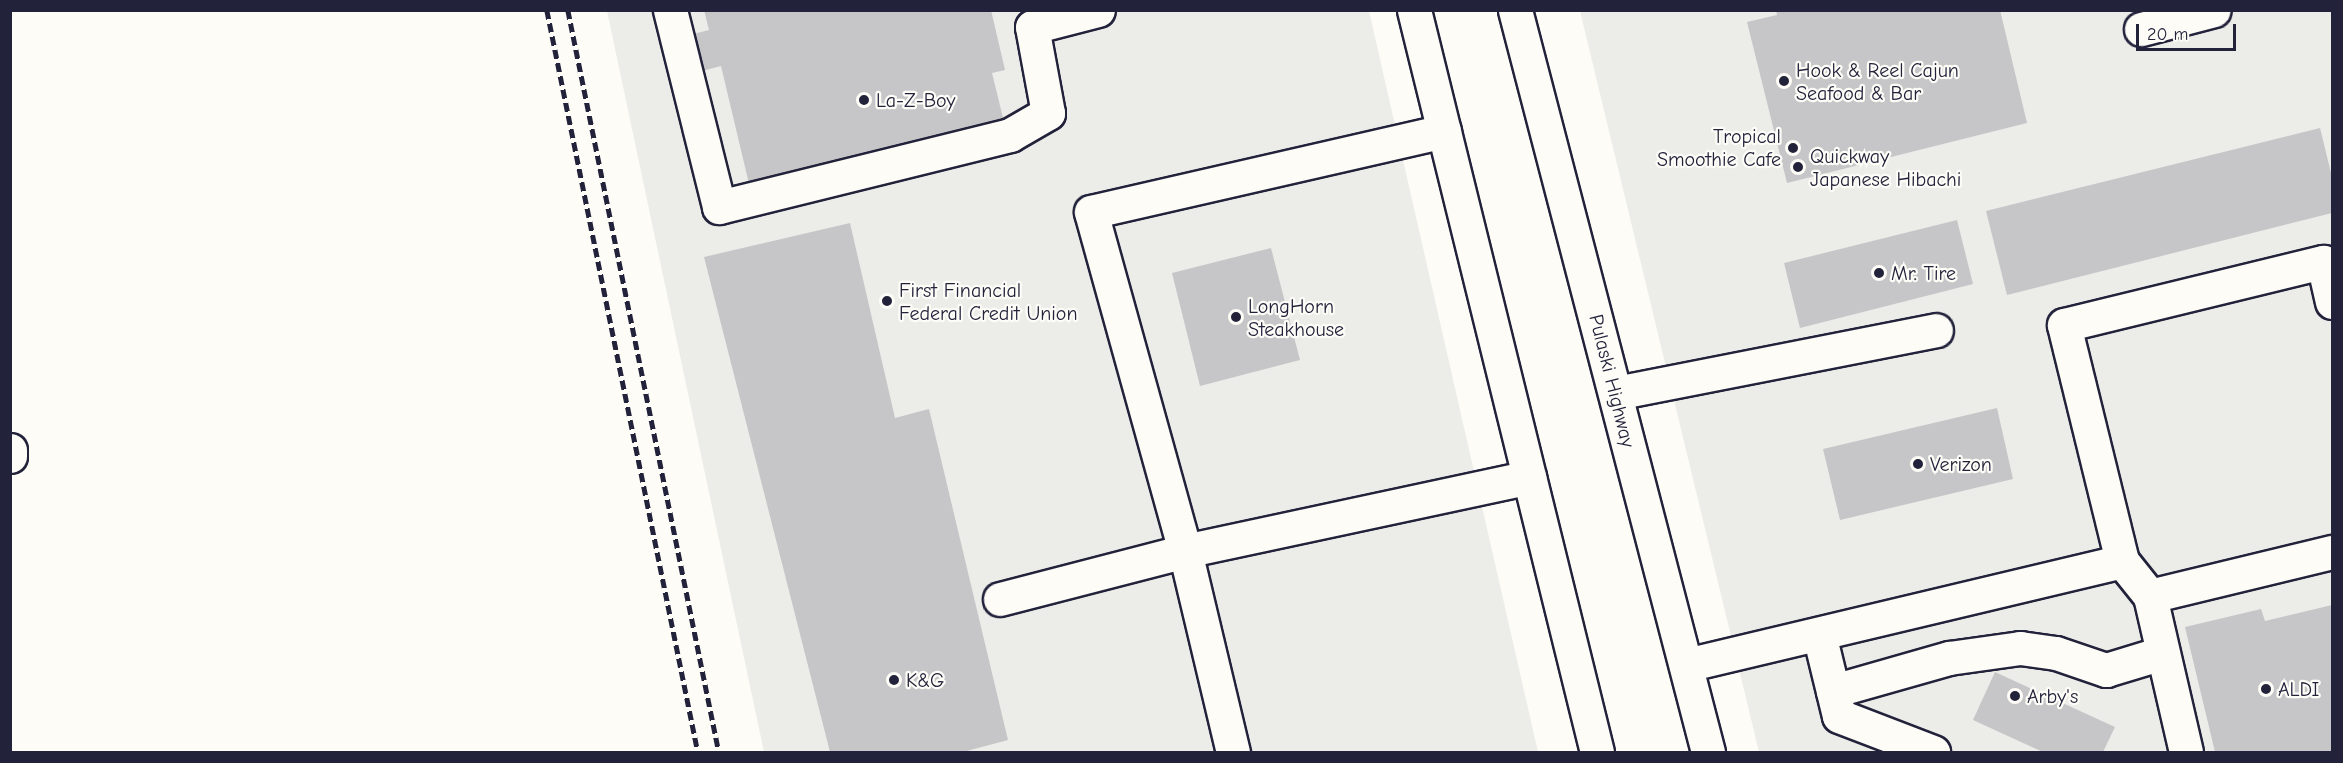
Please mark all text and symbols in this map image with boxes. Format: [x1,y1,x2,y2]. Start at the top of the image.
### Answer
scale bar [2139,12,2240,50]
text: 20 m [2147,24,2188,45]
place label: Hook & Reel Cajun Seafood & Bar [1796,58,1959,105]
marker: Hook & Reel Cajun Seafood & Bar [1777,74,1791,88]
place label: La-Z-Boy [876,88,956,112]
marker: La-Z-Boy [857,93,871,107]
place label: Tropical Smoothie Cafe [1657,124,1781,171]
marker: Tropical Smoothie Cafe [1786,141,1800,155]
place label: Quickway Japanese Hibachi [1810,144,1961,191]
marker: Quickway Japanese Hibachi [1791,160,1805,174]
place label: Mr. Tire [1891,261,1956,285]
marker: Mr. Tire [1872,266,1886,280]
place label: First Financial Federal Credit Union [899,278,1077,325]
marker: First Financial Federal Credit Union [880,294,894,308]
place label: LongHorn Steakhouse [1248,294,1344,341]
marker: LongHorn Steakhouse [1229,310,1243,324]
street label: Pulaski Highway [1584,312,1640,450]
place label: Verizon [1930,452,1992,476]
marker: Verizon [1911,457,1925,471]
place label: K&G [906,668,944,692]
marker: K&G [887,673,901,687]
place label: ALDI [2278,677,2319,701]
marker: ALDI [2259,682,2273,696]
place label: Arby's [2027,684,2078,708]
marker: Arby's [2008,689,2022,703]

